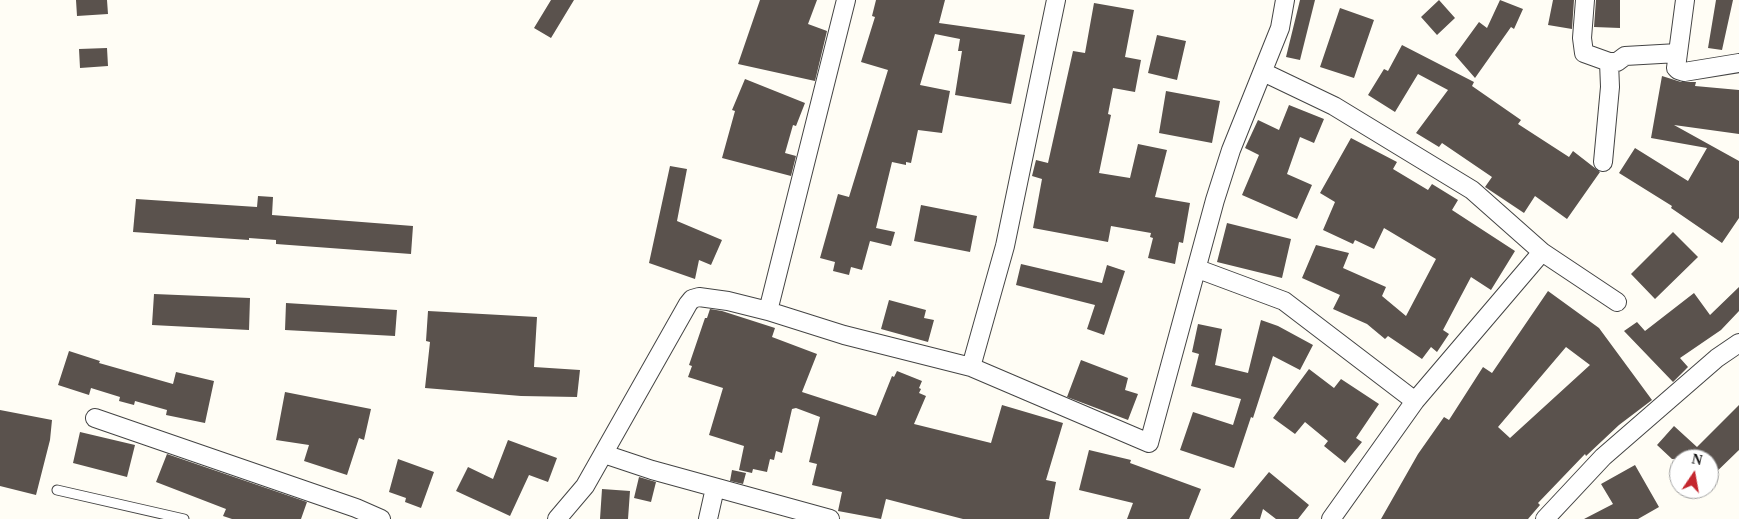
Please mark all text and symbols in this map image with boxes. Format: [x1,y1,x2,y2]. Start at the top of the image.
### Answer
north arrow [1669,449,1719,499]
text: N [1691,451,1704,468]

